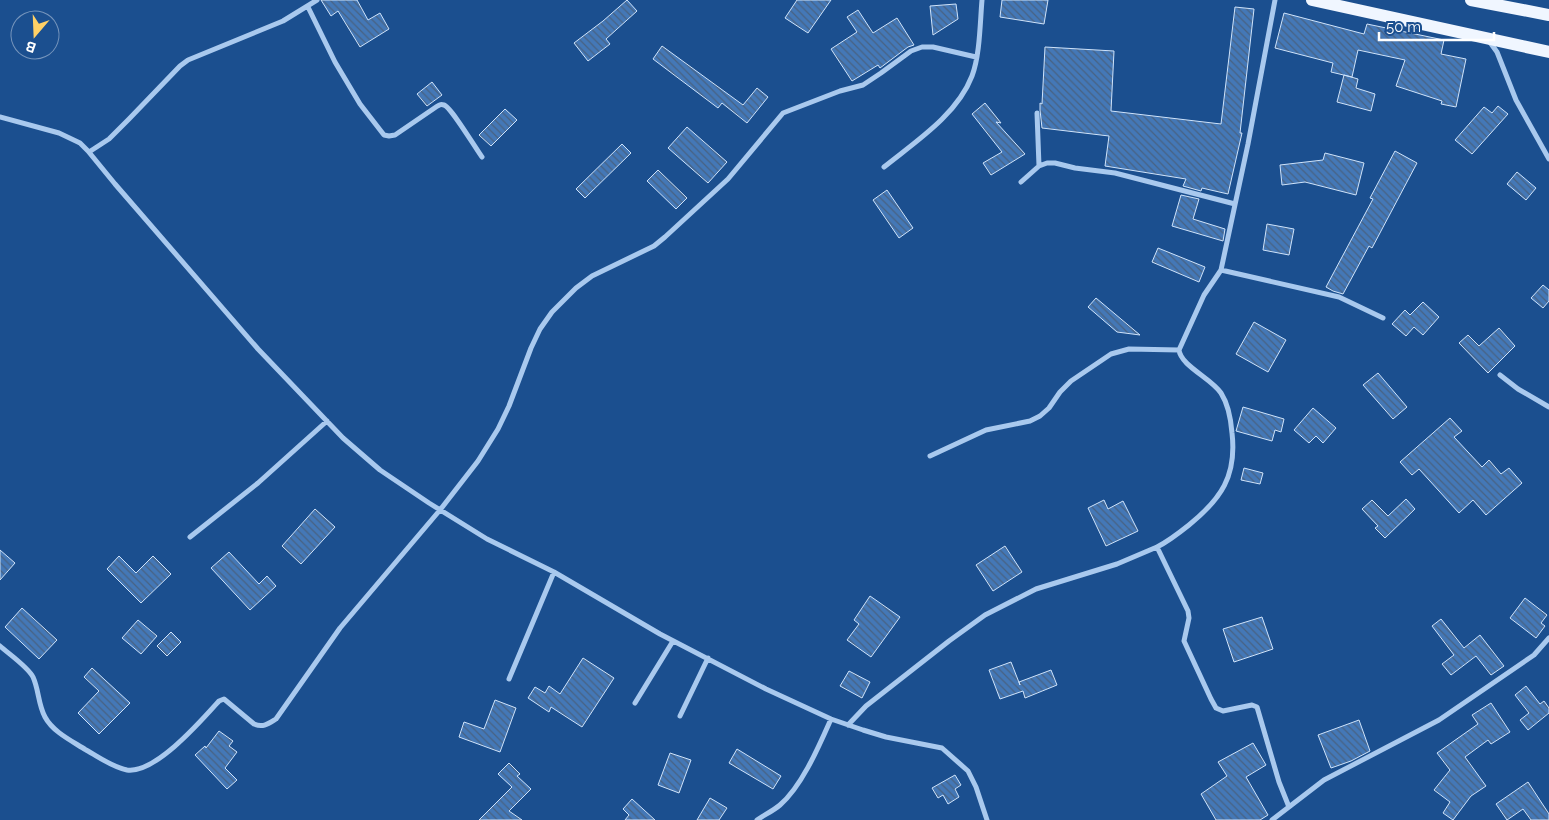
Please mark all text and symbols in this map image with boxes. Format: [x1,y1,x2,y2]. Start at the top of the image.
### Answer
north arrow [10,10,60,60]
scale bar [1379,10,1494,42]
text: 50 m [1386,18,1421,36]
text: B [23,38,38,56]

